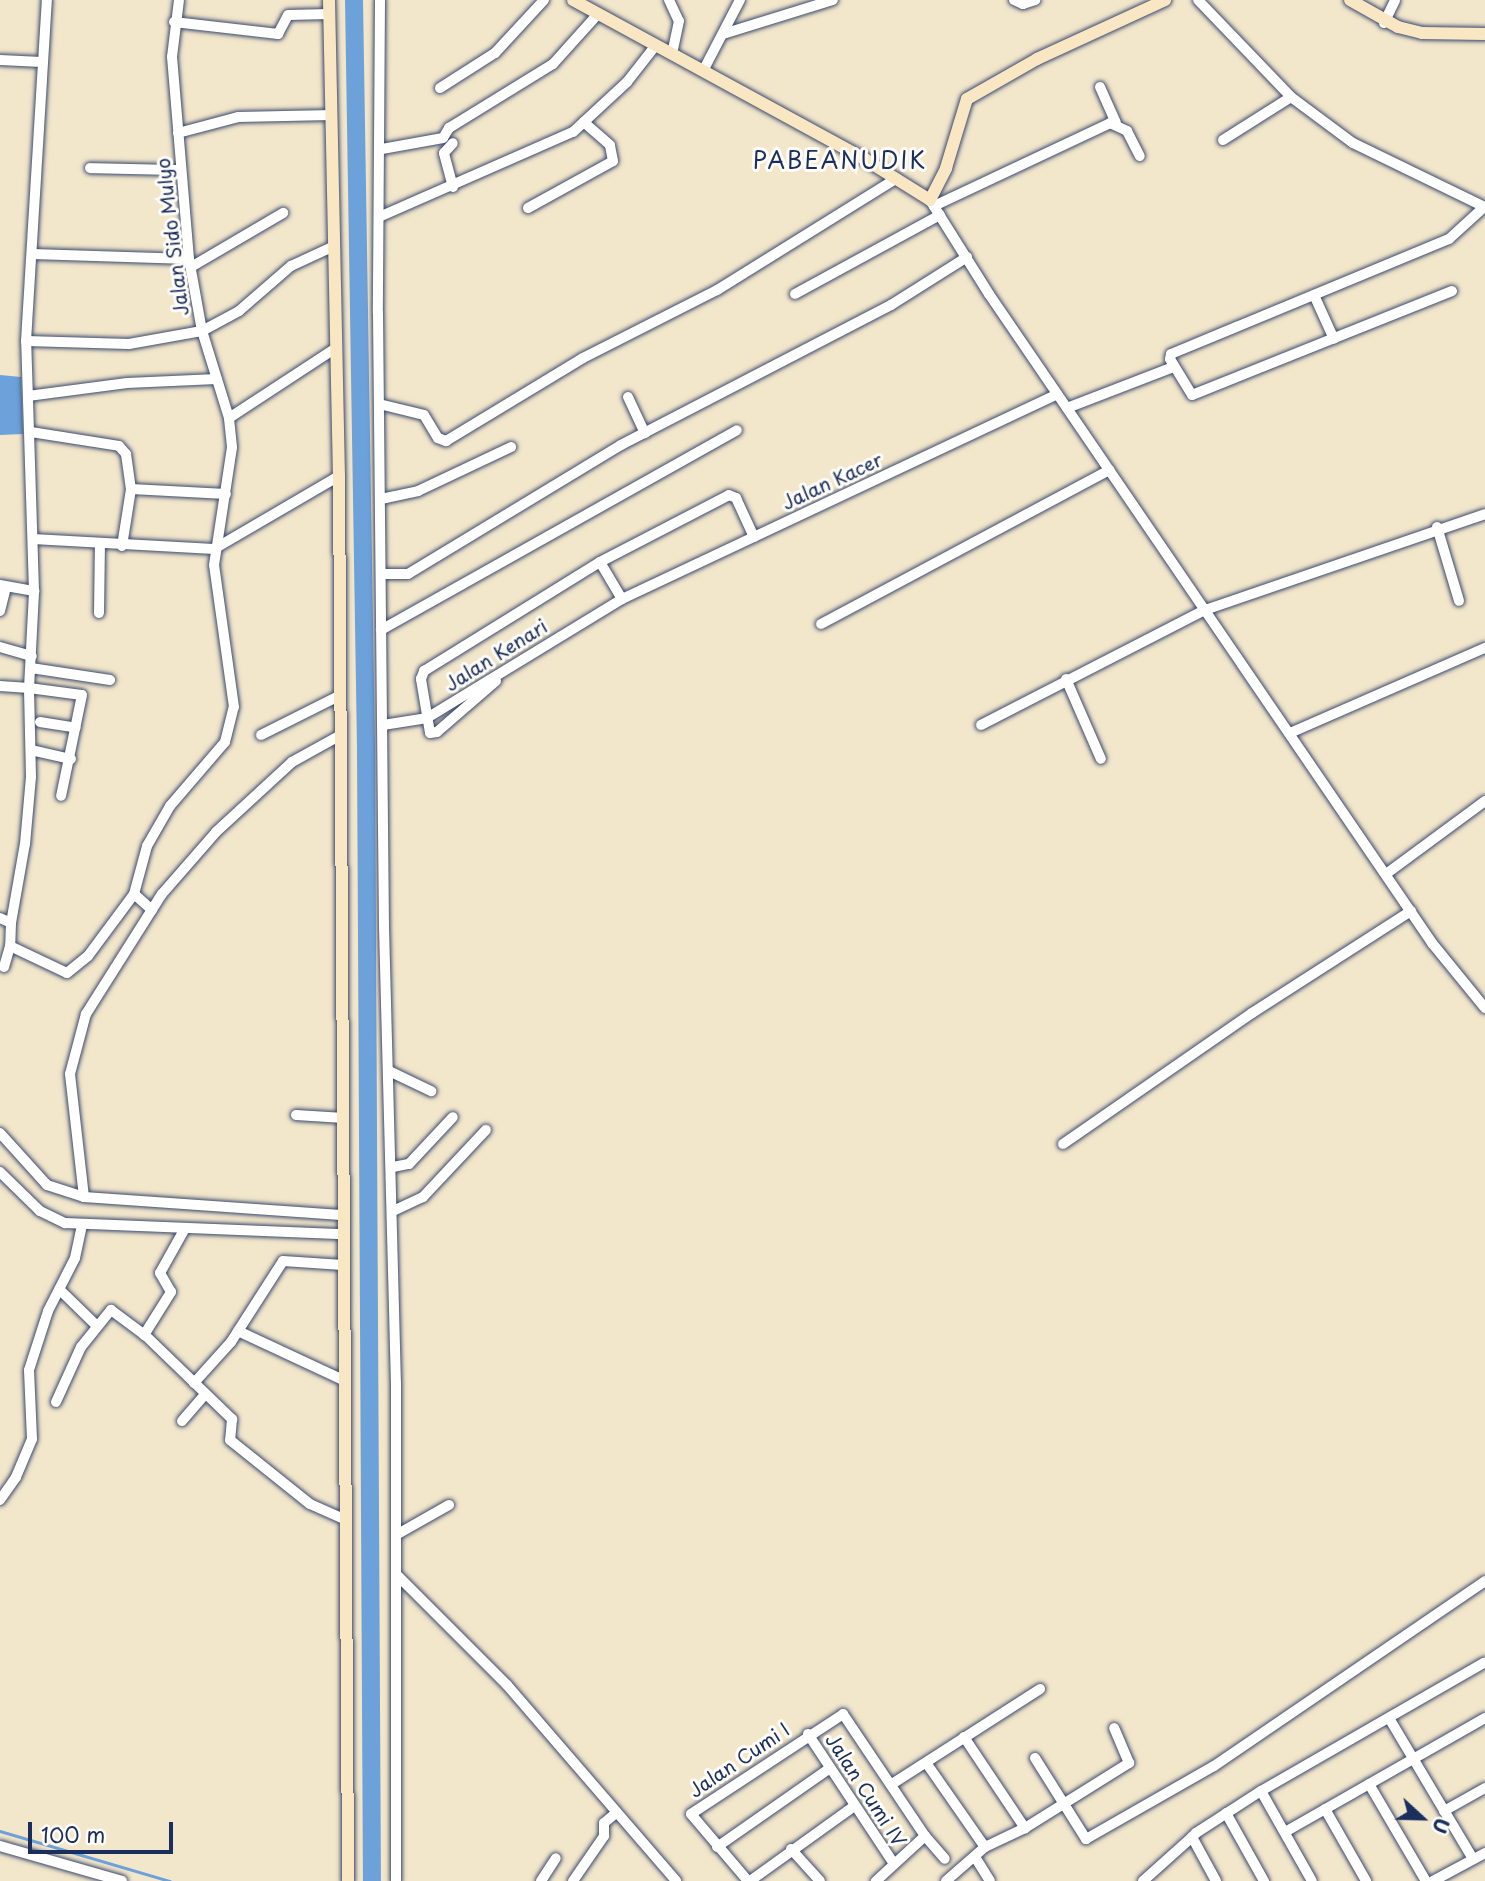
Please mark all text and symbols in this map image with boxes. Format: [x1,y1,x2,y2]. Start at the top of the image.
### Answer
district label: PABEANUDIK [754,146,926,174]
street label: Jalan Sido Mulyo [151,157,193,317]
street label: Jalan Kacer [777,447,887,515]
street label: Jalan Kenari [440,614,552,696]
street label: Jalan Cumi I [684,1718,794,1802]
street label: Jalan Cumi IV [821,1729,911,1851]
north arrow [1387,1783,1457,1853]
scale bar [32,1808,177,1852]
text: U [1426,1814,1457,1838]
text: 100 m [41,1818,105,1850]

